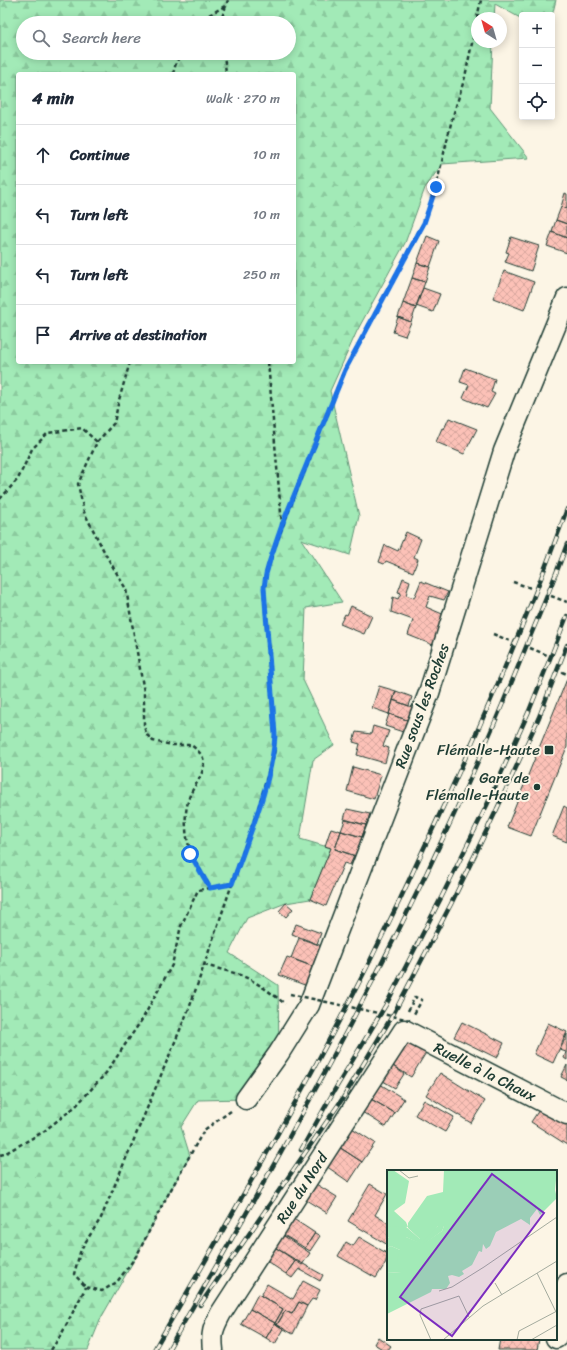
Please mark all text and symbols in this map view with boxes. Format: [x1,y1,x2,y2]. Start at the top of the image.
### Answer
north arrow [471,12,507,48]
map controls [519,12,555,120]
button: + [519,12,555,48]
search box [16,16,296,60]
text: Search here [62,25,141,51]
icon: search [30,27,52,49]
button: − [519,48,555,84]
text: 4 min [32,83,74,113]
button: locate [519,84,555,120]
text: Walk · 270 m [206,87,280,110]
text: Continue [70,142,130,168]
text: 10 m [253,143,280,166]
icon: ahead [32,144,54,166]
route end [427,178,445,196]
text: Turn left [70,202,128,228]
text: 10 m [253,203,280,226]
icon: left [32,204,54,226]
text: Turn left [70,262,128,288]
text: 250 m [243,263,280,286]
icon: left [32,264,54,286]
text: Arrive at destination [70,322,207,348]
icon: arrive [32,324,54,346]
street label: Rue sous les Roches [387,640,457,772]
place label: Flémalle-Haute [437,737,540,763]
marker: Flémalle-Haute [543,744,555,756]
place label: Gare de Flémalle-Haute [426,765,529,808]
marker: Gare de Flémalle-Haute [532,782,542,792]
route start [181,845,199,863]
street label: Ruelle à la Chaux [429,1035,541,1109]
street label: Rue du Nord [269,1146,335,1229]
inset map [387,1170,557,1340]

